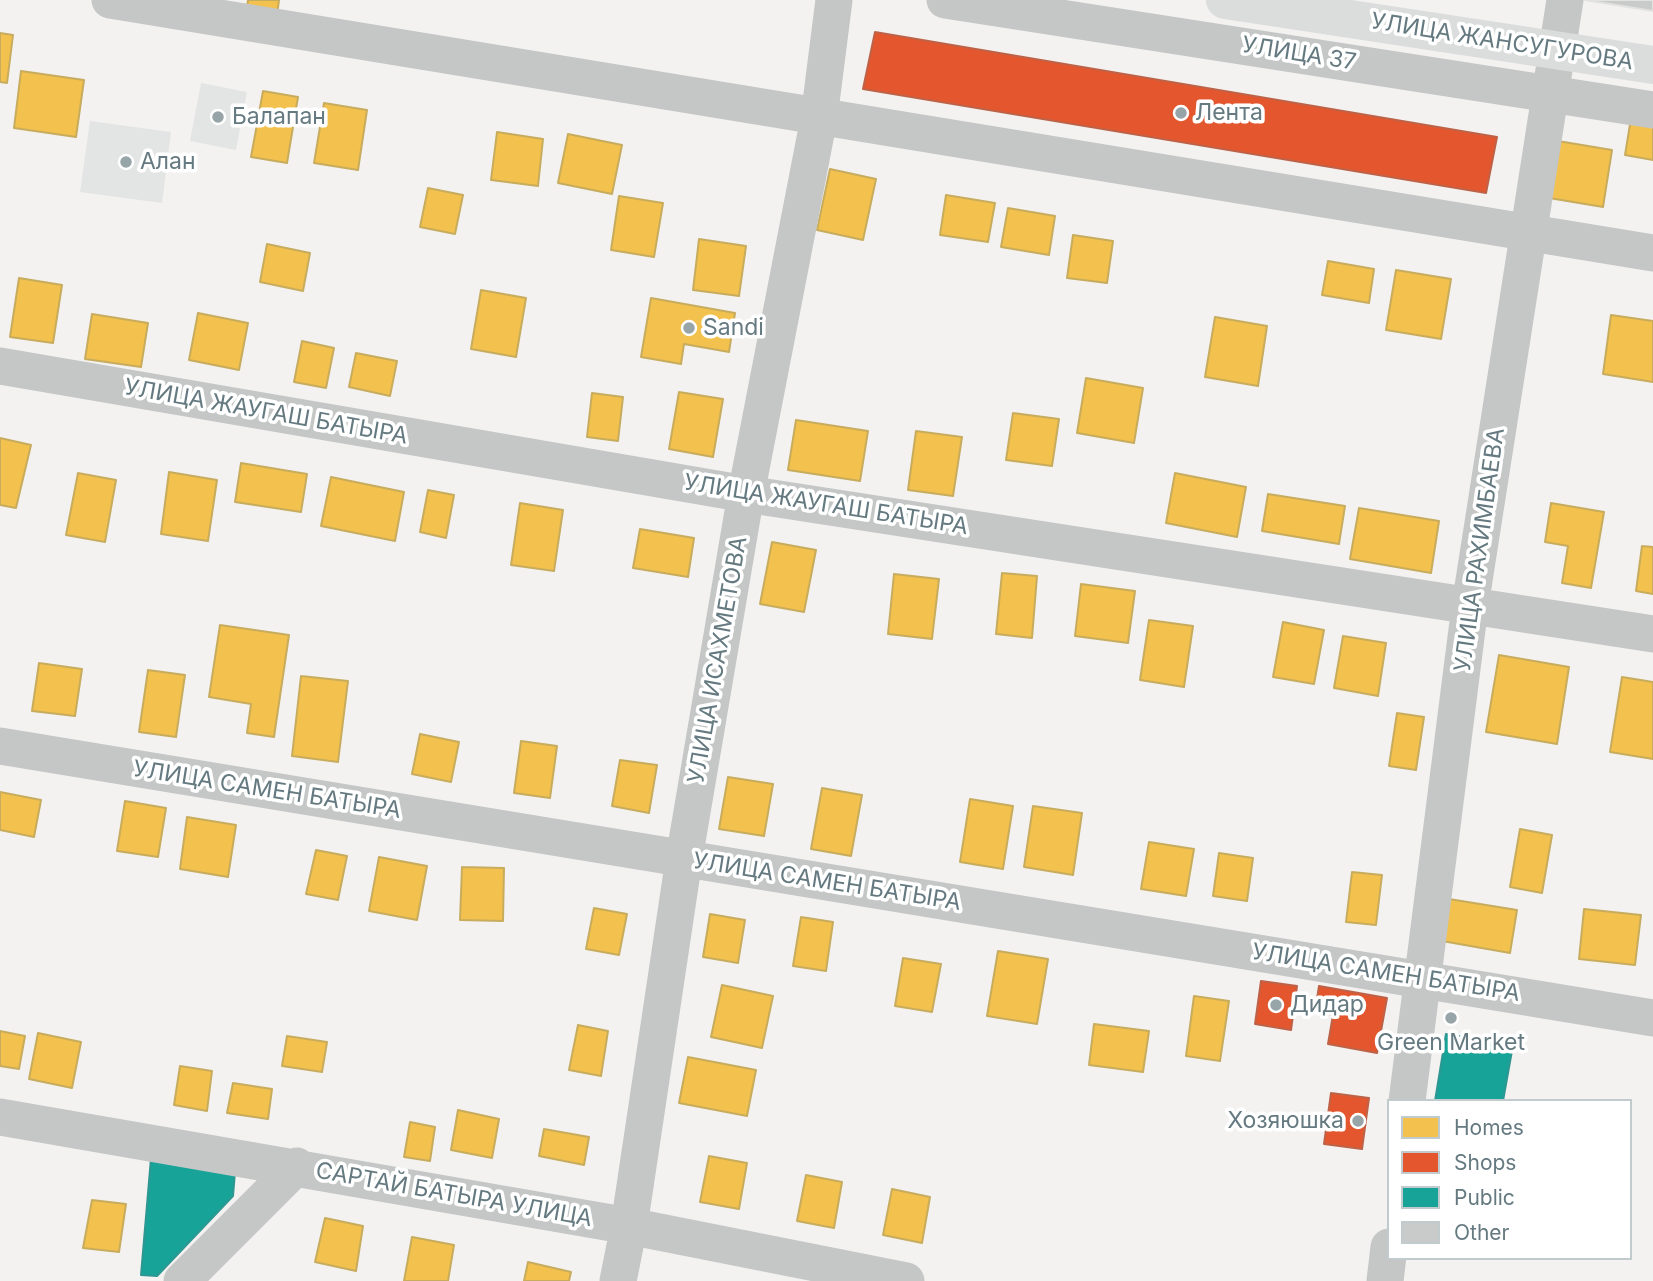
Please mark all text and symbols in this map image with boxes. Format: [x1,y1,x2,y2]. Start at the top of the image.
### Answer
street label: УЛИЦА ЖАНСУГУРОВА [1369,8,1635,76]
street label: УЛИЦА 37 [1240,31,1358,77]
place label: Лента [1195,99,1263,127]
place label: Балапан [232,103,326,131]
marker: Лента [1173,105,1189,121]
marker: Балапан [210,109,226,125]
place label: Алан [140,148,196,176]
marker: Алан [118,154,134,170]
place label: Sandi [703,314,764,342]
marker: Sandi [681,320,697,336]
street label: УЛИЦА ЖАУГАШ БАТЫРА [122,373,410,451]
street label: УЛИЦА РАХИМБАЕВА [1449,426,1511,674]
street label: УЛИЦА ЖАУГАШ БАТЫРА [682,469,970,541]
street label: УЛИЦА ИСАХМЕТОВА [683,534,753,786]
street label: УЛИЦА САМЕН БАТЫРА [131,755,403,825]
street label: УЛИЦА САМЕН БАТЫРА [691,847,963,917]
street label: УЛИЦА САМЕН БАТЫРА [1250,938,1522,1008]
place label: Дидар [1290,991,1364,1019]
marker: Дидар [1268,997,1284,1013]
marker: Green Market [1443,1010,1459,1026]
place label: Green Market [1377,1029,1525,1057]
legend [1387,1099,1632,1260]
place label: Хозяюшка [1227,1107,1344,1135]
marker: Хозяюшка [1350,1113,1366,1129]
text: Homes [1454,1115,1524,1140]
text: Shops [1454,1150,1516,1175]
street label: САРТАЙ БАТЫРА УЛИЦА [314,1157,594,1233]
text: Public [1454,1185,1515,1210]
text: Other [1454,1220,1510,1245]

